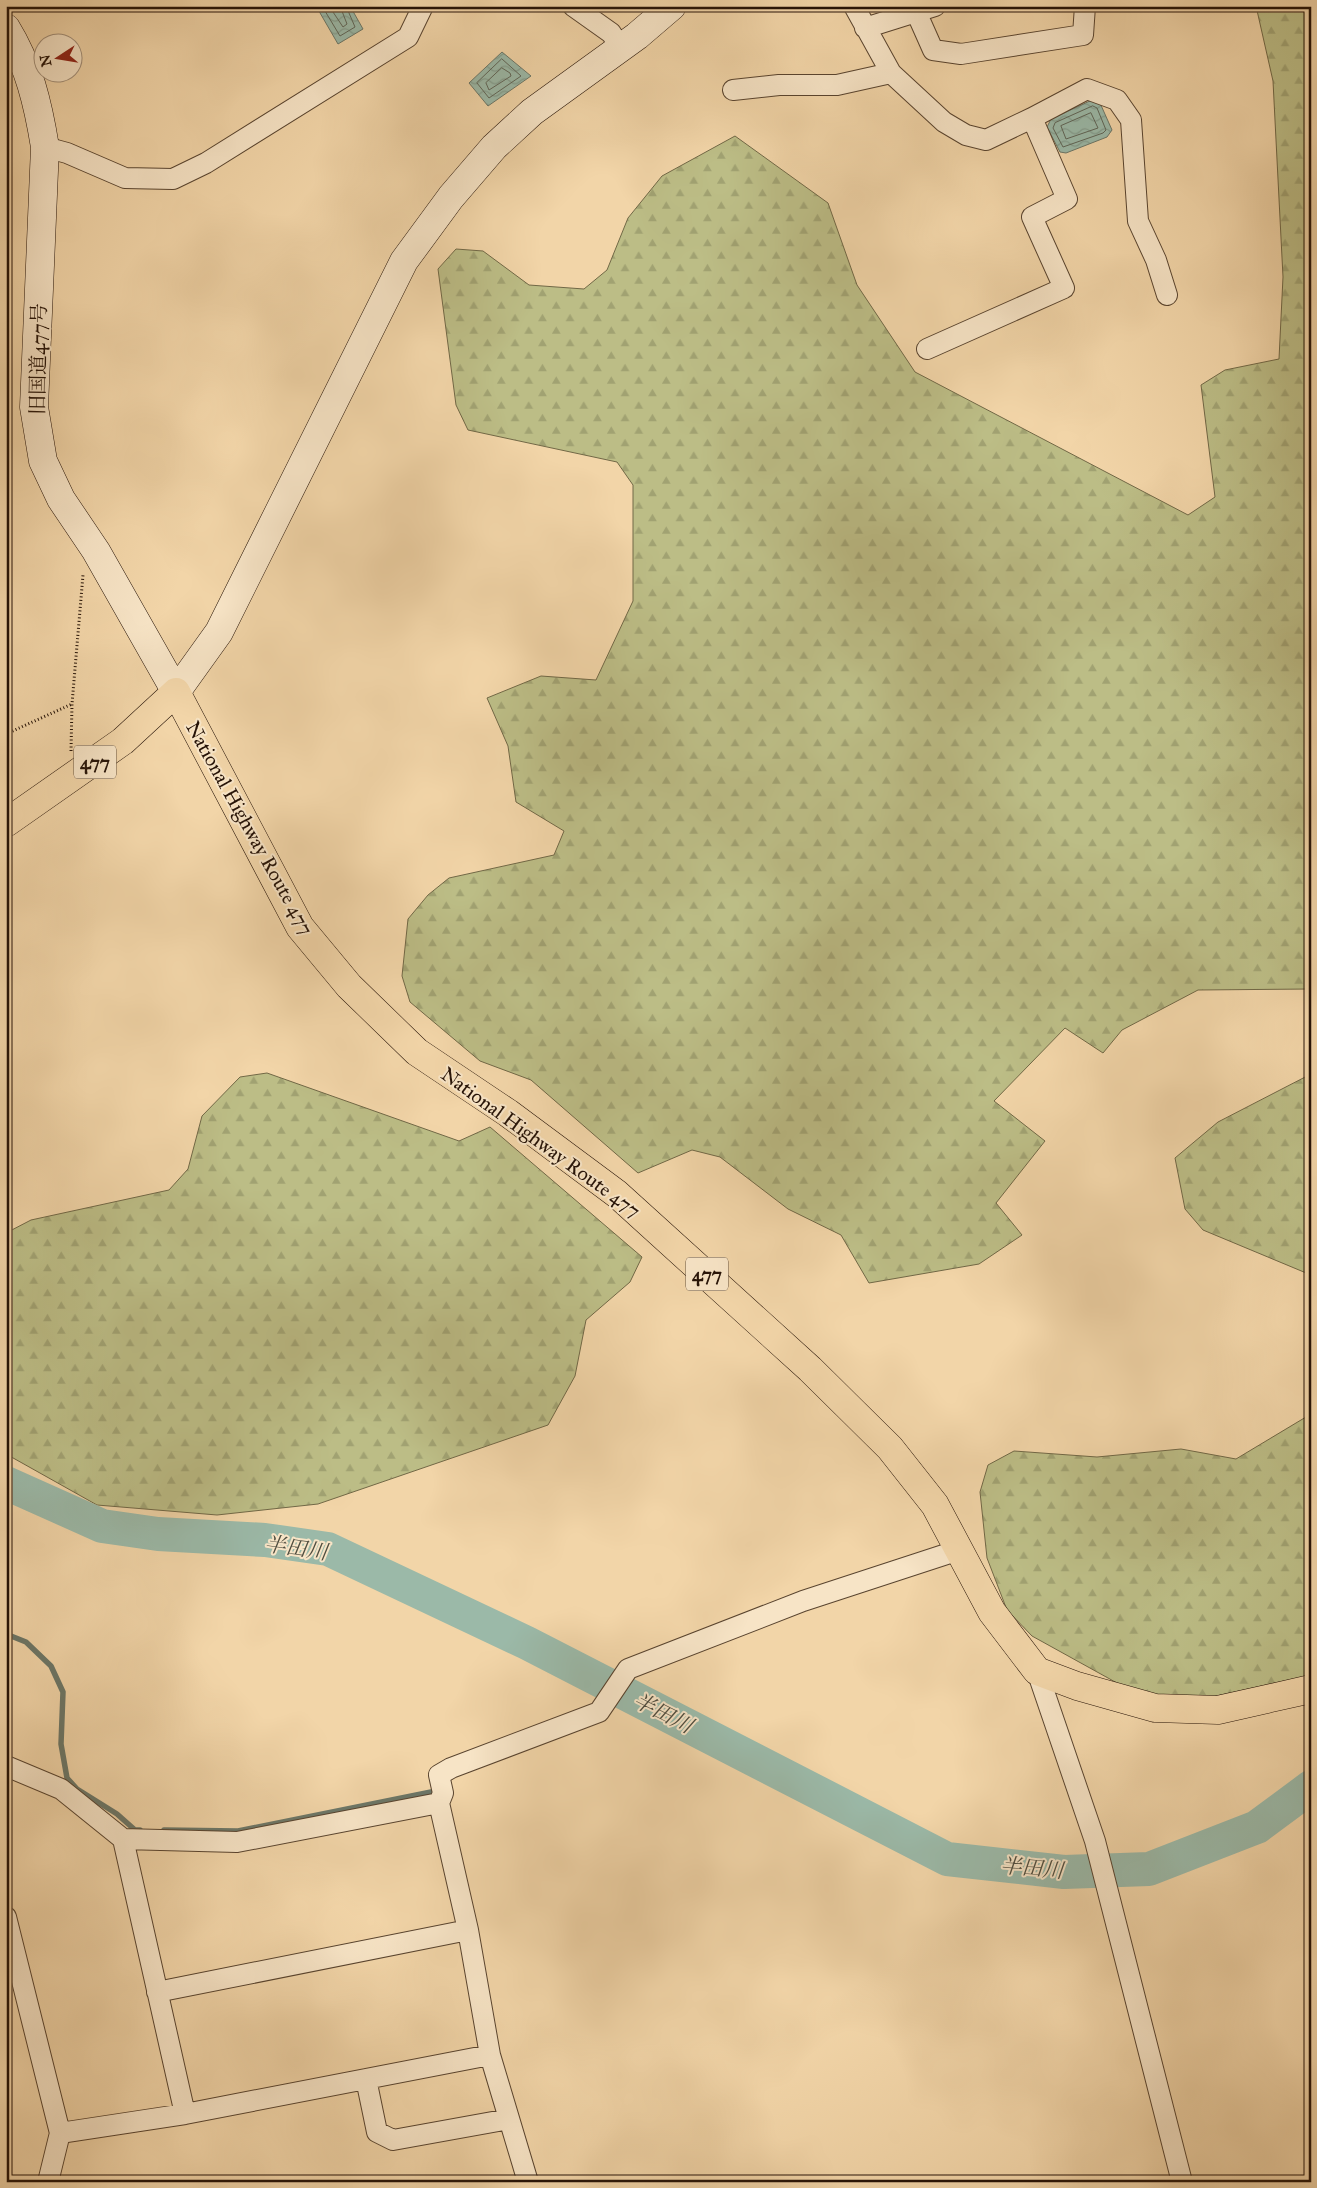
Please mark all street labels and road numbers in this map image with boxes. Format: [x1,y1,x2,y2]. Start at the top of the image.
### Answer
street label: 旧国道477号 [25,303,51,415]
street label: National Highway Route 477 [180,717,319,940]
road number: 477 [74,746,116,779]
street label: National Highway Route 477 [436,1062,645,1223]
road number: 477 [686,1258,728,1290]

